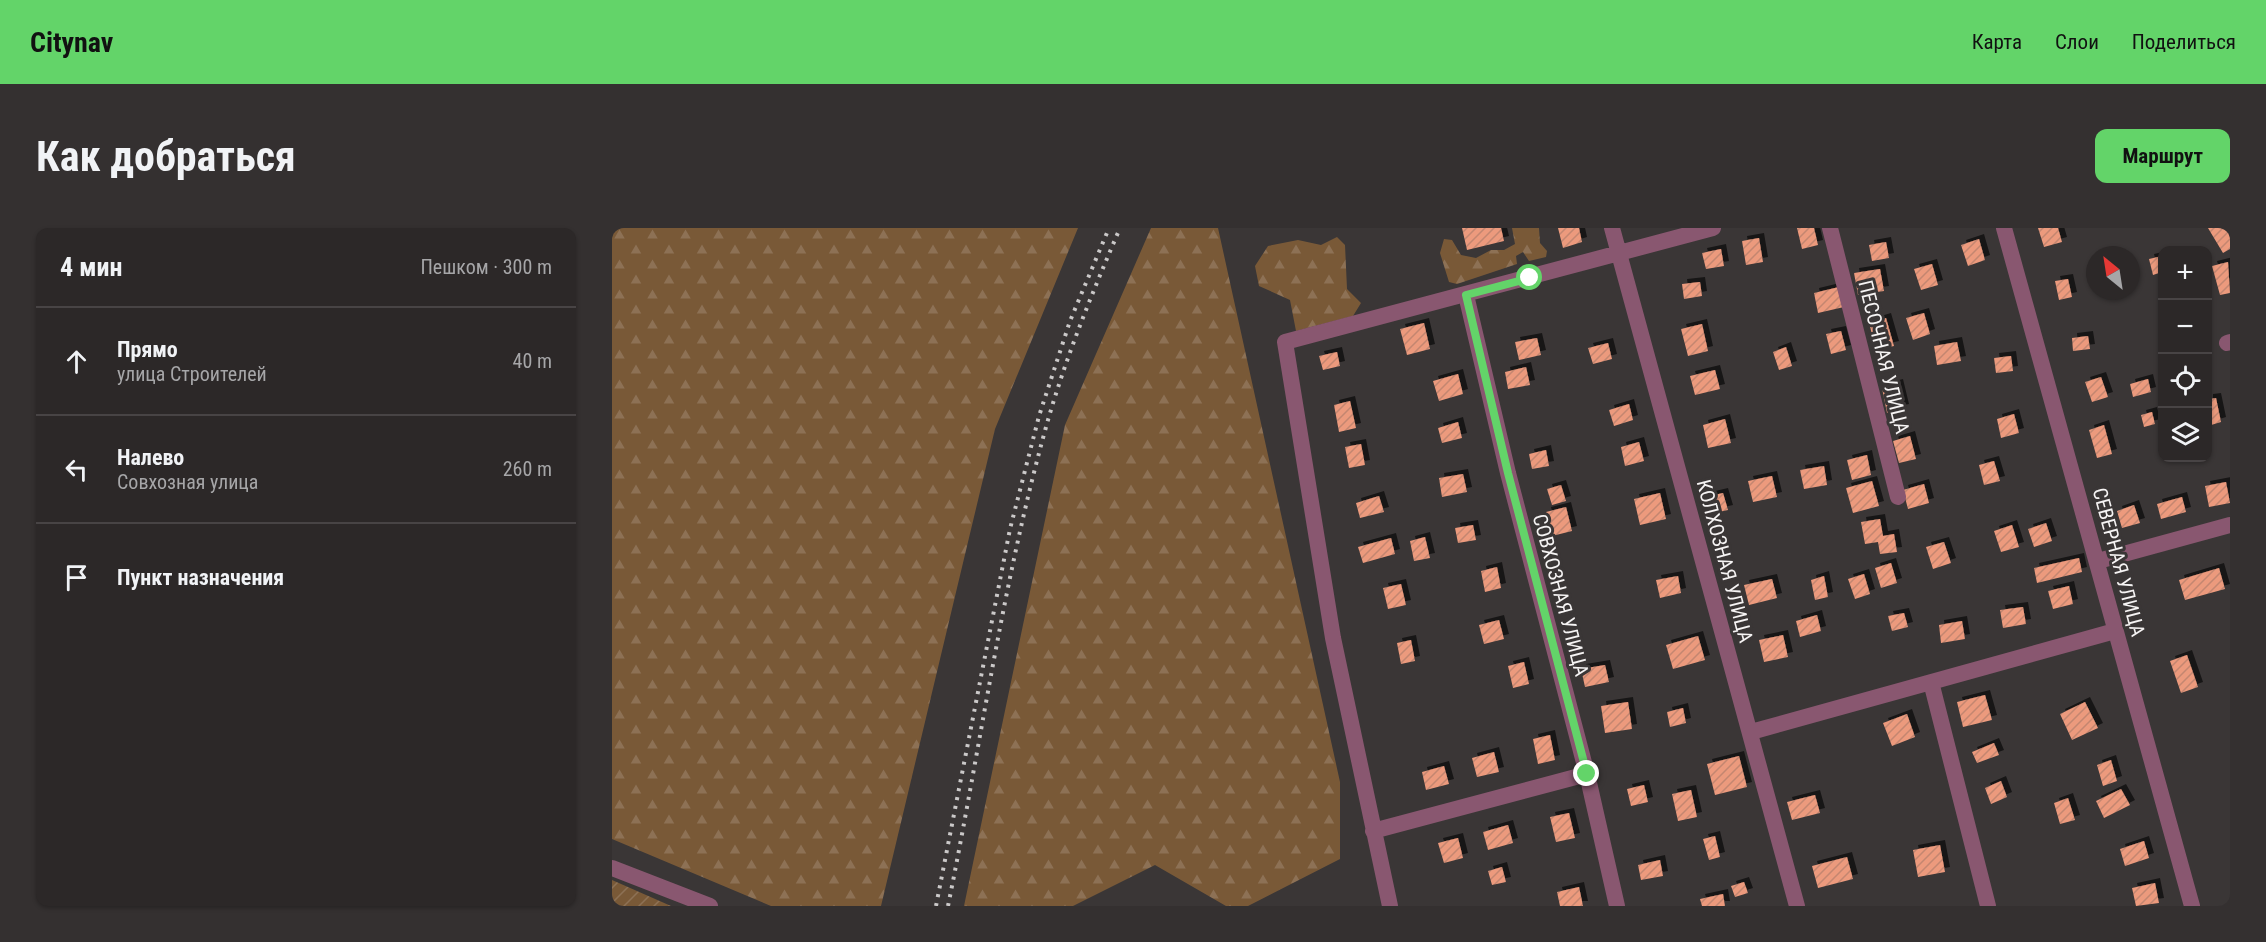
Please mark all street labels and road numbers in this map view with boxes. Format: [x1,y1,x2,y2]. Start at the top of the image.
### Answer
street label: ПЕСОЧНАЯ УЛИЦА [1853,278,1915,437]
street label: КОЛХОЗНАЯ УЛИЦА [1692,477,1758,646]
street label: СЕВЕРНАЯ УЛИЦА [2088,485,2150,639]
street label: СОВХОЗНАЯ УЛИЦА [1528,511,1594,679]

